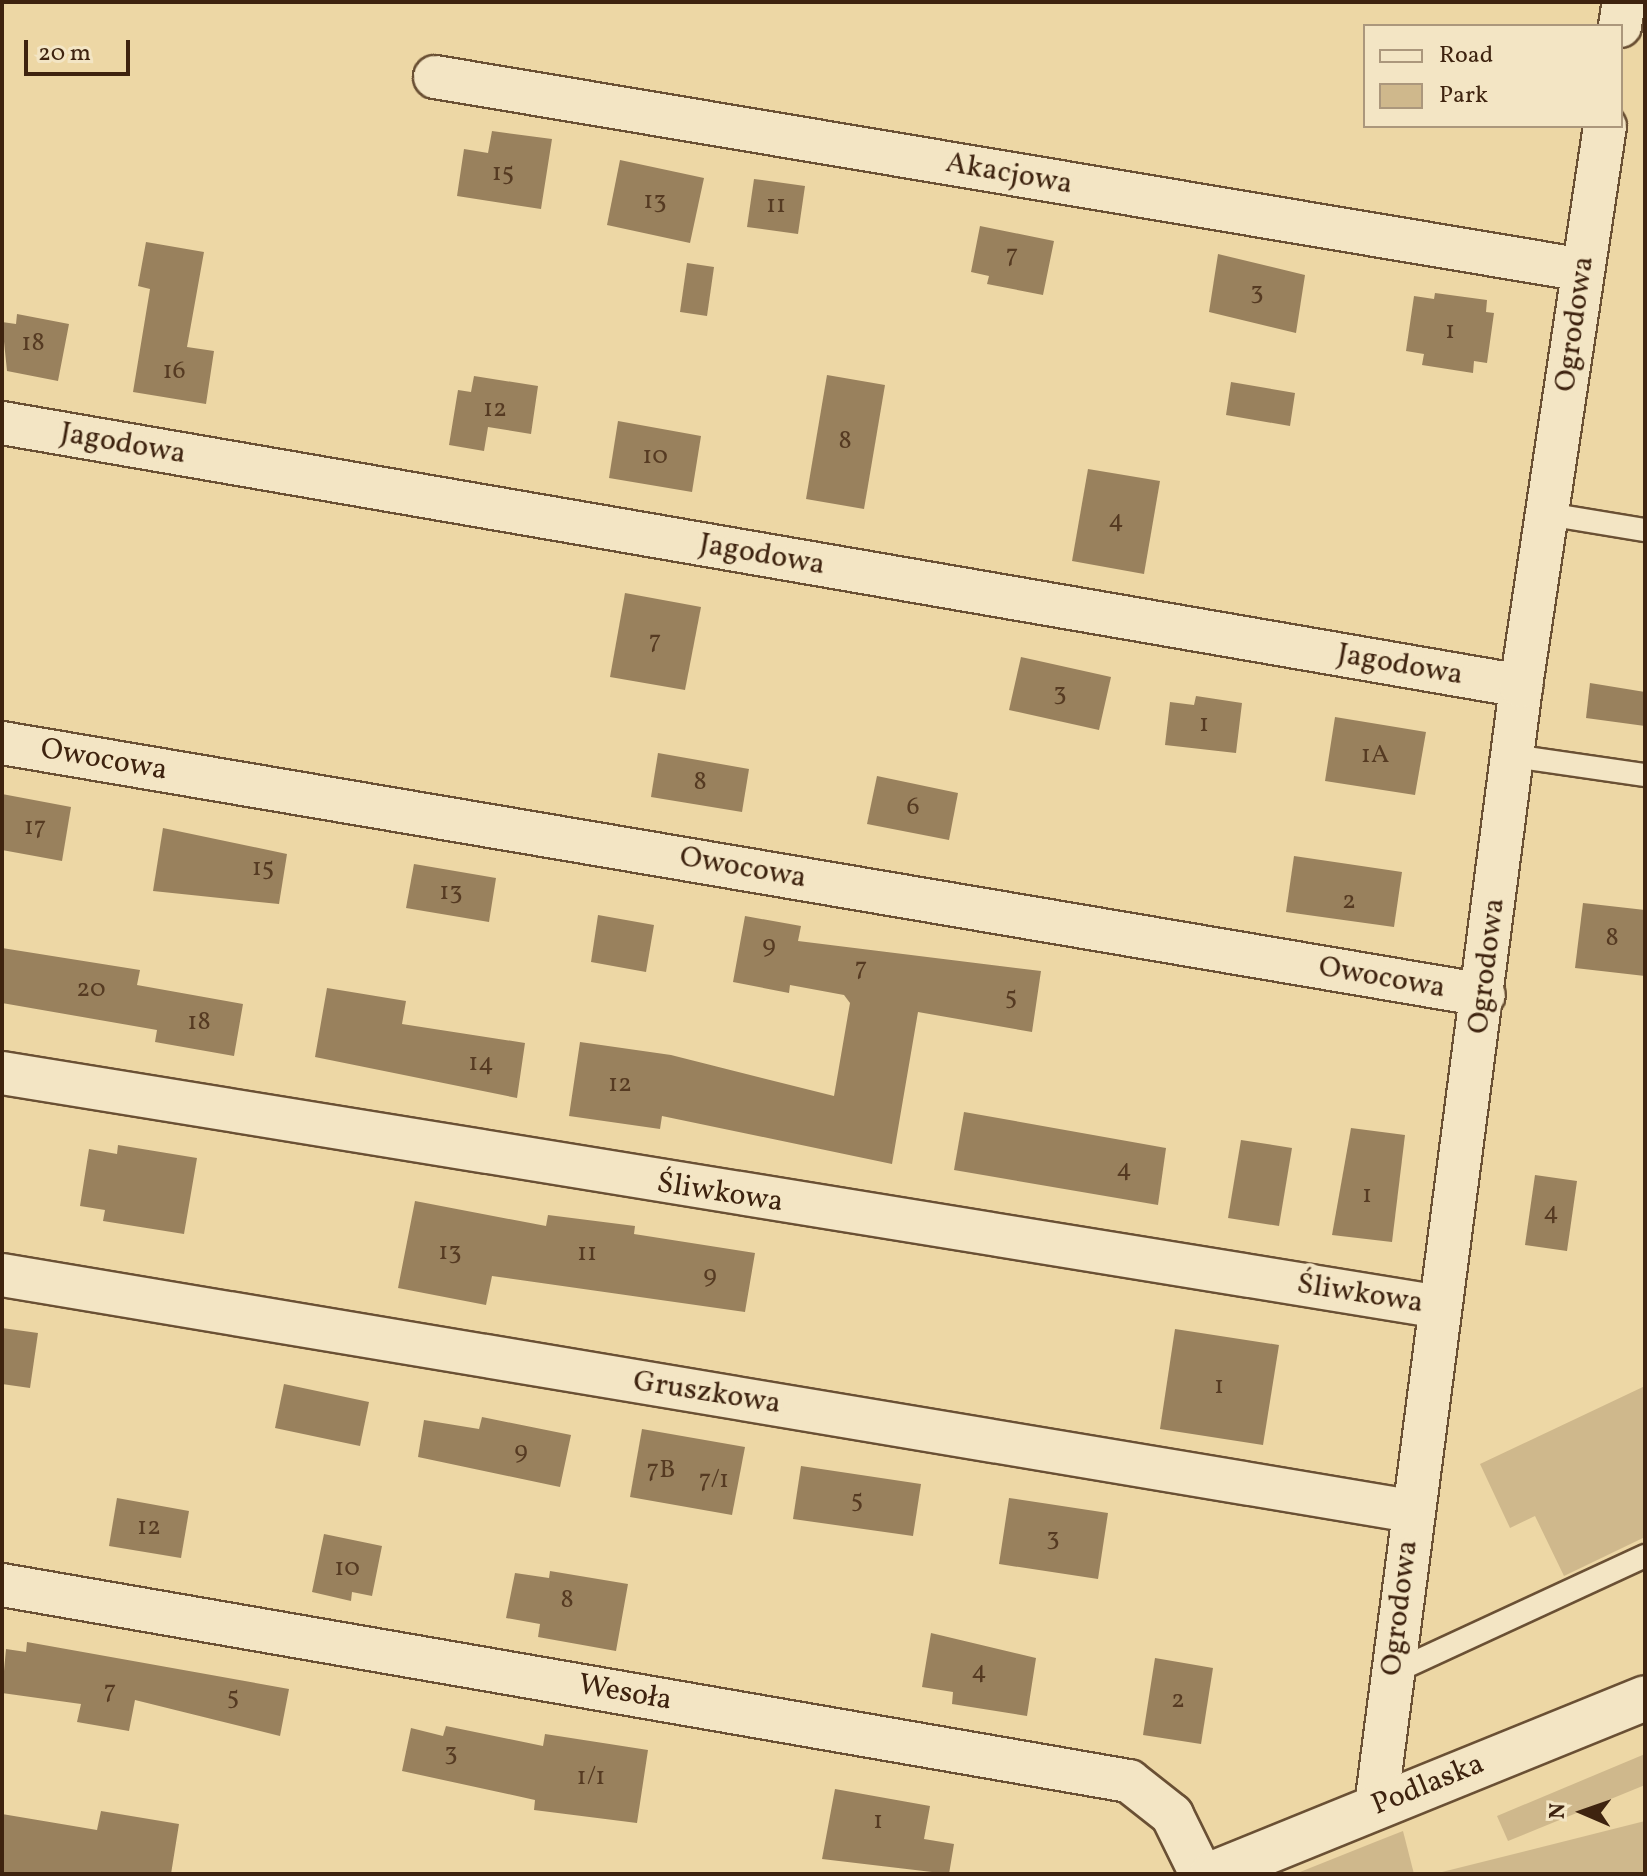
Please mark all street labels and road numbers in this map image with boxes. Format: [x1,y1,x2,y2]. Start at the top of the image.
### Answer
street label: Akacjowa [943,145,1075,203]
street label: Ogrodowa [1548,254,1602,394]
street label: Jagodowa [57,415,189,473]
street label: Jagodowa [696,526,828,584]
street label: Jagodowa [1334,636,1466,694]
street label: Owocowa [38,731,170,789]
street label: Owocowa [677,839,809,897]
street label: Ogrodowa [1461,896,1513,1036]
street label: Owocowa [1316,949,1448,1007]
street label: Śliwkowa [654,1165,786,1221]
street label: Śliwkowa [1294,1266,1426,1322]
street label: Gruszkowa [631,1364,783,1422]
street label: Ogrodowa [1374,1538,1426,1678]
street label: Wesoła [575,1667,675,1719]
street label: Podlaska [1367,1746,1489,1824]

